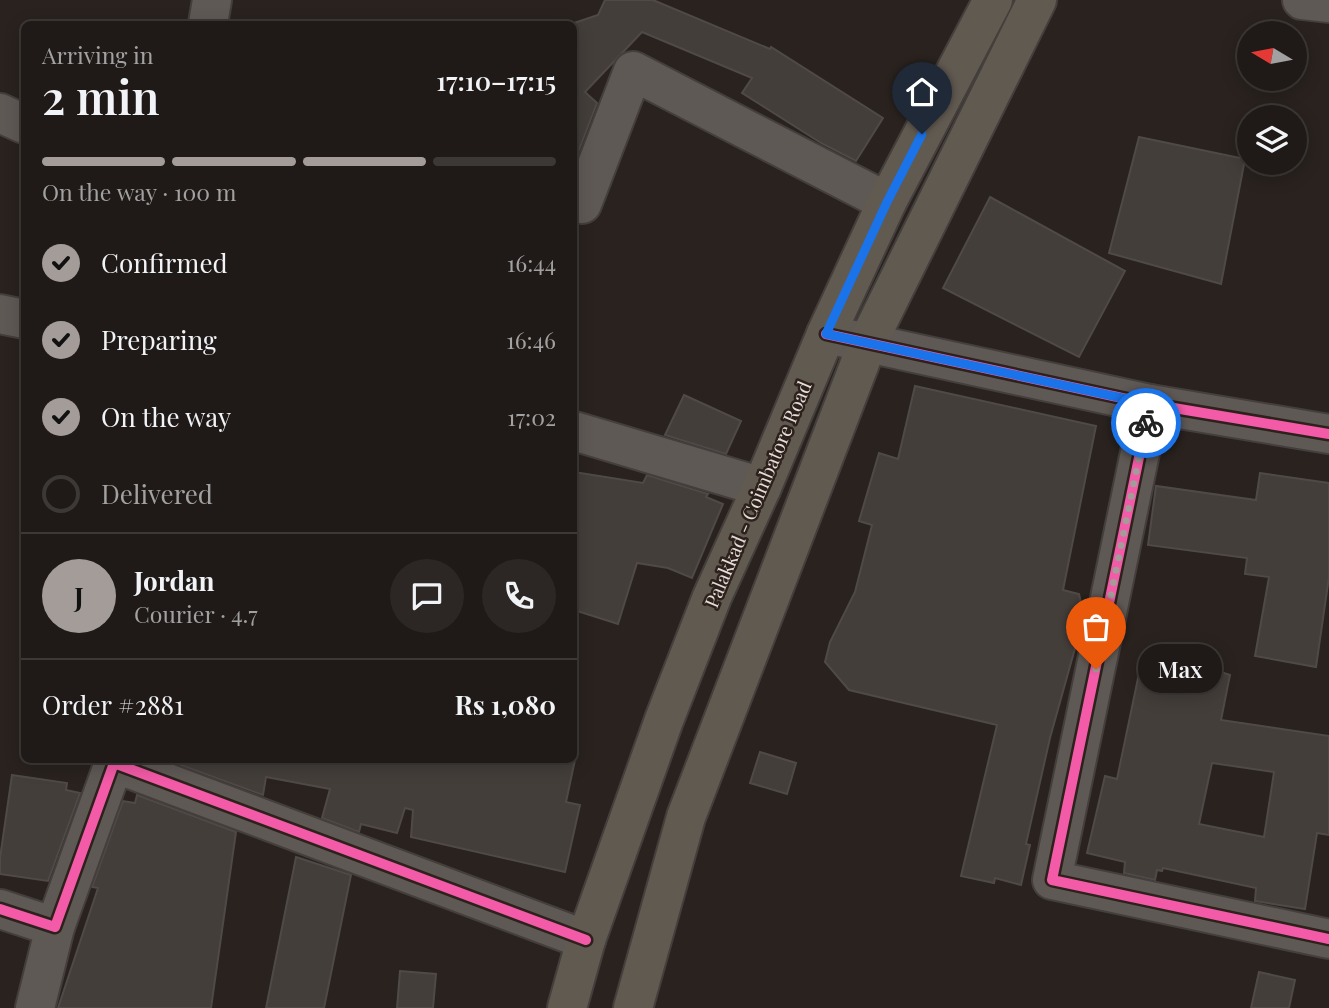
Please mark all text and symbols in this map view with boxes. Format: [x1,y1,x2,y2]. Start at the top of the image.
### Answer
north arrow [1237,21,1307,91]
map controls [1237,21,1307,175]
text: Arriving in [42,39,154,70]
pin [892,62,952,134]
text: 17:10–17:15 [436,63,556,98]
text: 2 min [42,65,160,127]
icon: home [903,73,941,111]
button: layers [1237,105,1307,175]
text: On the way · 100 m [42,176,236,207]
icon: check [42,244,80,282]
text: Confirmed [101,245,228,280]
text: 16:44 [507,247,556,278]
icon: check [42,321,80,359]
text: Preparing [101,322,217,357]
text: 16:46 [506,324,556,355]
street label: Palakkad - Coimbatore Road [697,377,817,611]
courier [1111,388,1181,458]
icon: check [42,398,80,436]
text: On the way [101,399,231,434]
text: 17:02 [507,401,556,432]
icon: bike [1127,404,1165,442]
text: Delivered [101,476,213,511]
button: chat [390,559,464,633]
button: phone [482,559,556,633]
text: Jordan [134,563,214,598]
text: J [74,579,84,614]
pin [1066,597,1126,669]
text: Courier · 4.7 [134,598,258,629]
icon: bag [1077,608,1115,646]
callout: Max [1138,644,1222,694]
text: Max [1158,653,1202,684]
text: Order #2881 [42,687,184,722]
text: Rs 1,080 [455,687,556,722]

